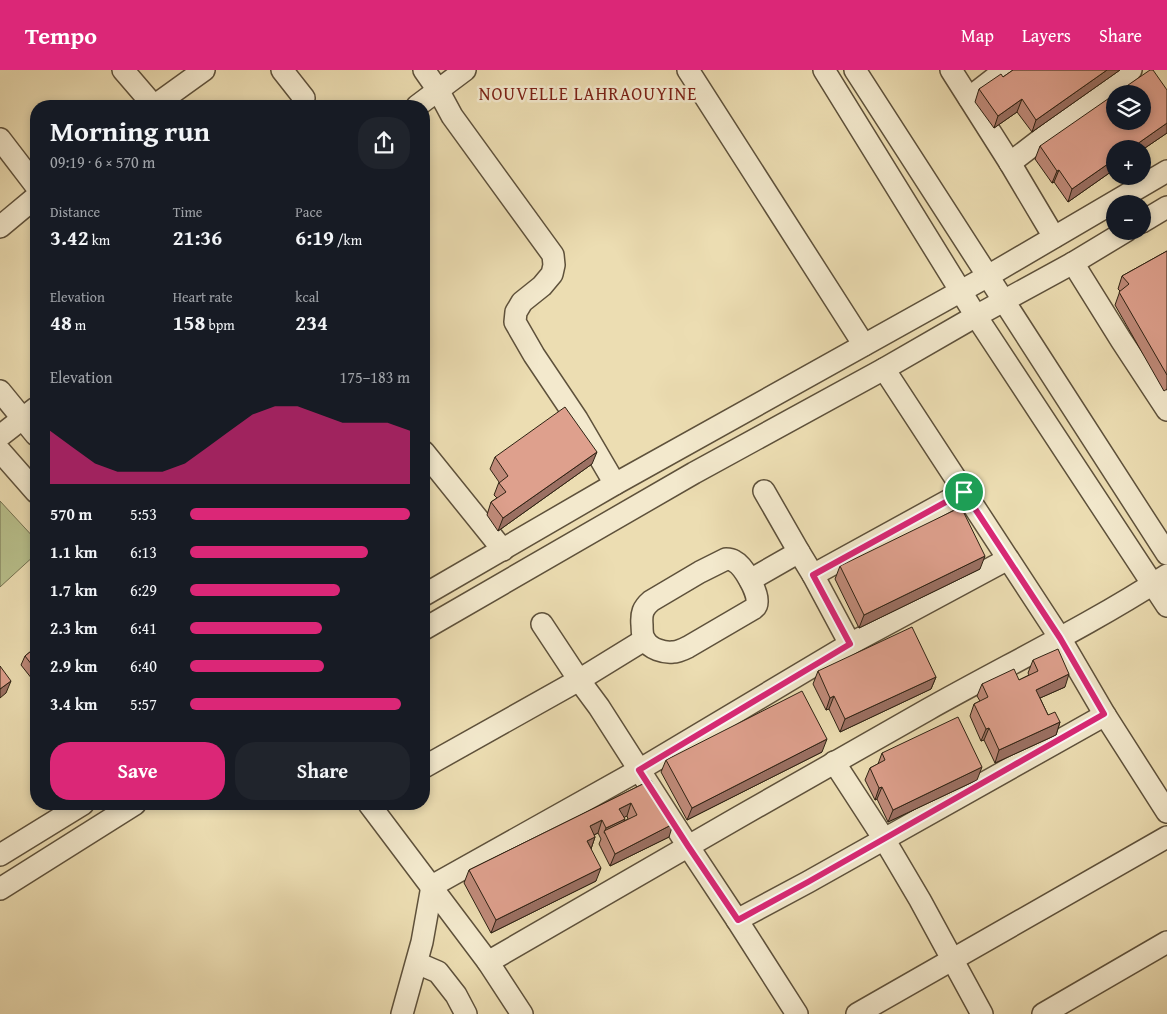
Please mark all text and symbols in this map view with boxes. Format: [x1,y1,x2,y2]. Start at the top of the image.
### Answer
text: Tempo [25,18,97,53]
text: Map [961,22,994,49]
text: Layers [1022,22,1071,49]
text: Share [1099,22,1142,49]
district label: NOUVELLE LAHRAOUYINE [479,80,697,107]
map controls [1106,85,1151,240]
button: layers [1106,85,1151,130]
text: Morning run [50,110,210,151]
button: share [358,117,410,169]
button: + [1106,140,1151,185]
text: 09:19 · 6 × 570 m [50,150,155,174]
button: − [1106,195,1151,240]
text: Distance [50,202,100,222]
text: Time [173,202,202,222]
text: Pace [295,202,322,222]
text: 3.42 [50,222,89,253]
text: 21:36 [173,222,222,253]
text: 6:19 [295,222,334,253]
text: km [89,230,110,250]
text: /km [334,230,362,250]
text: Elevation [50,287,105,307]
text: Heart rate [173,287,233,307]
text: kcal [295,287,319,307]
text: 48 [50,307,72,338]
text: 158 [173,307,205,338]
text: 234 [295,307,328,338]
text: m [72,315,86,335]
text: bpm [205,315,235,335]
text: Elevation [50,365,113,389]
text: 175–183 m [340,365,410,389]
pin [943,471,985,513]
icon: arrive [950,478,978,506]
text: 570 m [50,502,92,526]
text: 5:53 [130,502,157,526]
text: 1.1 km [50,540,97,564]
text: 6:13 [130,540,157,564]
text: 1.7 km [50,578,97,602]
text: 6:29 [130,578,157,602]
text: 2.3 km [50,616,97,640]
text: 6:41 [130,616,157,640]
text: 2.9 km [50,654,97,678]
text: 6:40 [130,654,157,678]
text: 3.4 km [50,692,97,716]
text: 5:57 [130,692,157,716]
button: Save [50,742,225,800]
button: Share [235,742,410,800]

